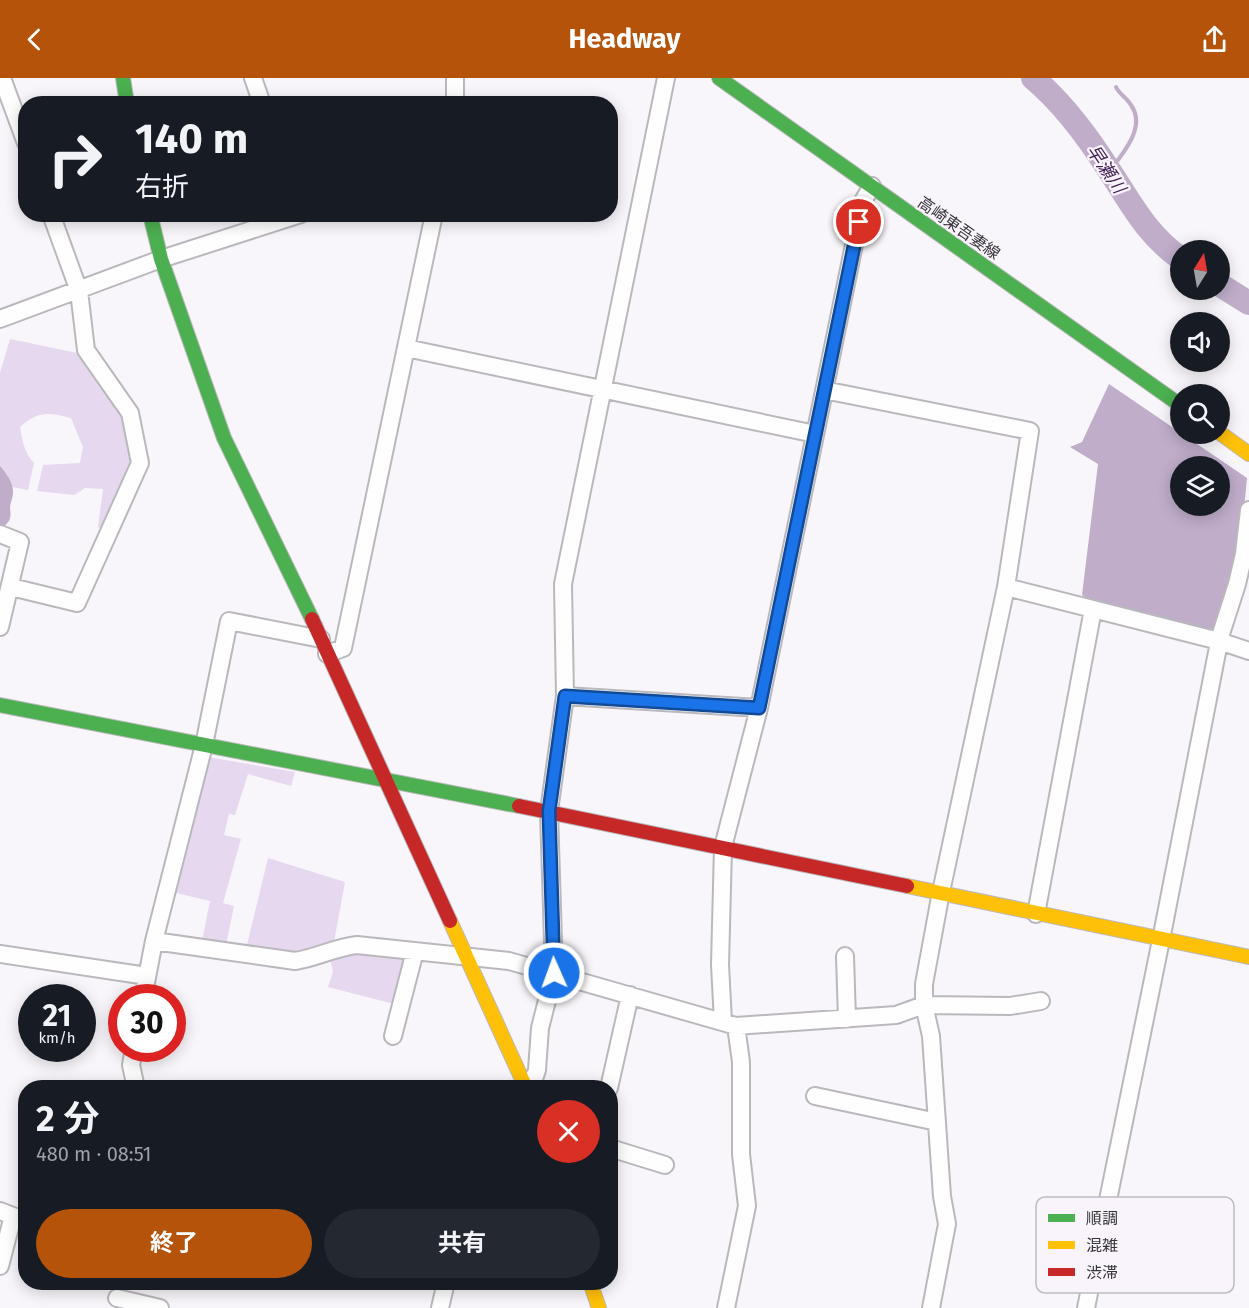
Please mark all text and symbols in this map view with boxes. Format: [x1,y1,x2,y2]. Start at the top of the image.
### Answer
icon: back [18,23,51,56]
text: Headway [569,23,680,55]
icon: share [1198,23,1231,56]
text: 140 m [135,114,248,164]
icon: right [36,120,114,198]
water label: 早瀬川 [1082,140,1131,199]
text: 右折 [135,171,189,203]
street label: 高崎東吾妻線 [914,193,1004,263]
pin [833,196,884,247]
icon: arrive [842,205,875,238]
north arrow [1170,240,1230,300]
map controls [1170,240,1230,516]
button: sound [1170,312,1230,372]
button: search [1170,384,1230,444]
button: layers [1170,456,1230,516]
position arrow [522,941,586,1005]
speed limit sign: 30 [108,984,186,1062]
text: 21 [43,998,71,1034]
text: km/h [38,1029,76,1047]
text: 2 分 [36,1097,99,1141]
button: close [537,1100,600,1163]
text: 480 m · 08:51 [36,1142,151,1166]
legend [1036,1197,1234,1293]
button: 終了 [36,1209,312,1278]
button: 共有 [324,1209,600,1278]
text: 順調 [1086,1209,1118,1228]
text: 混雑 [1086,1236,1118,1255]
text: 渋滞 [1086,1263,1118,1282]

